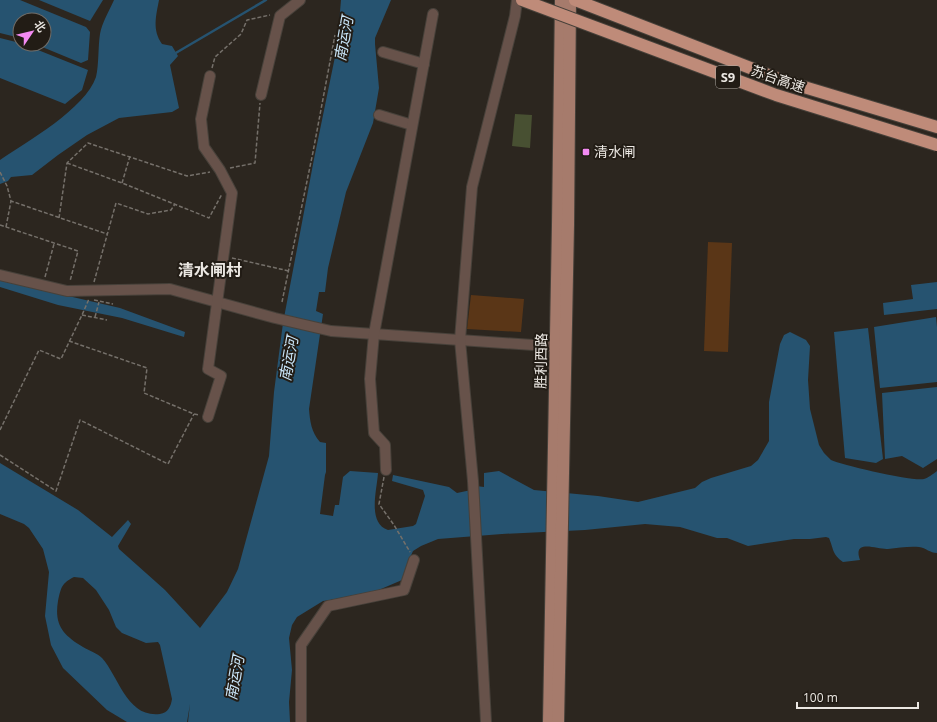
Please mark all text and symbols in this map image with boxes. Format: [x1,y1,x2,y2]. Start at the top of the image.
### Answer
north arrow [12,12,52,52]
water label: 南运河 [329,12,357,63]
text: 北 [31,17,50,35]
street label: 苏台高速 [749,60,808,97]
road number: S9 [716,66,740,88]
place label: 清水闸 [594,142,636,161]
marker: 清水闸 [581,147,591,157]
district label: 清水闸村 [178,259,242,281]
water label: 南运河 [274,332,302,383]
street label: 胜利西路 [531,333,550,389]
water label: 南运河 [220,651,248,702]
scale bar [797,684,918,710]
text: 100 m [803,689,838,706]

